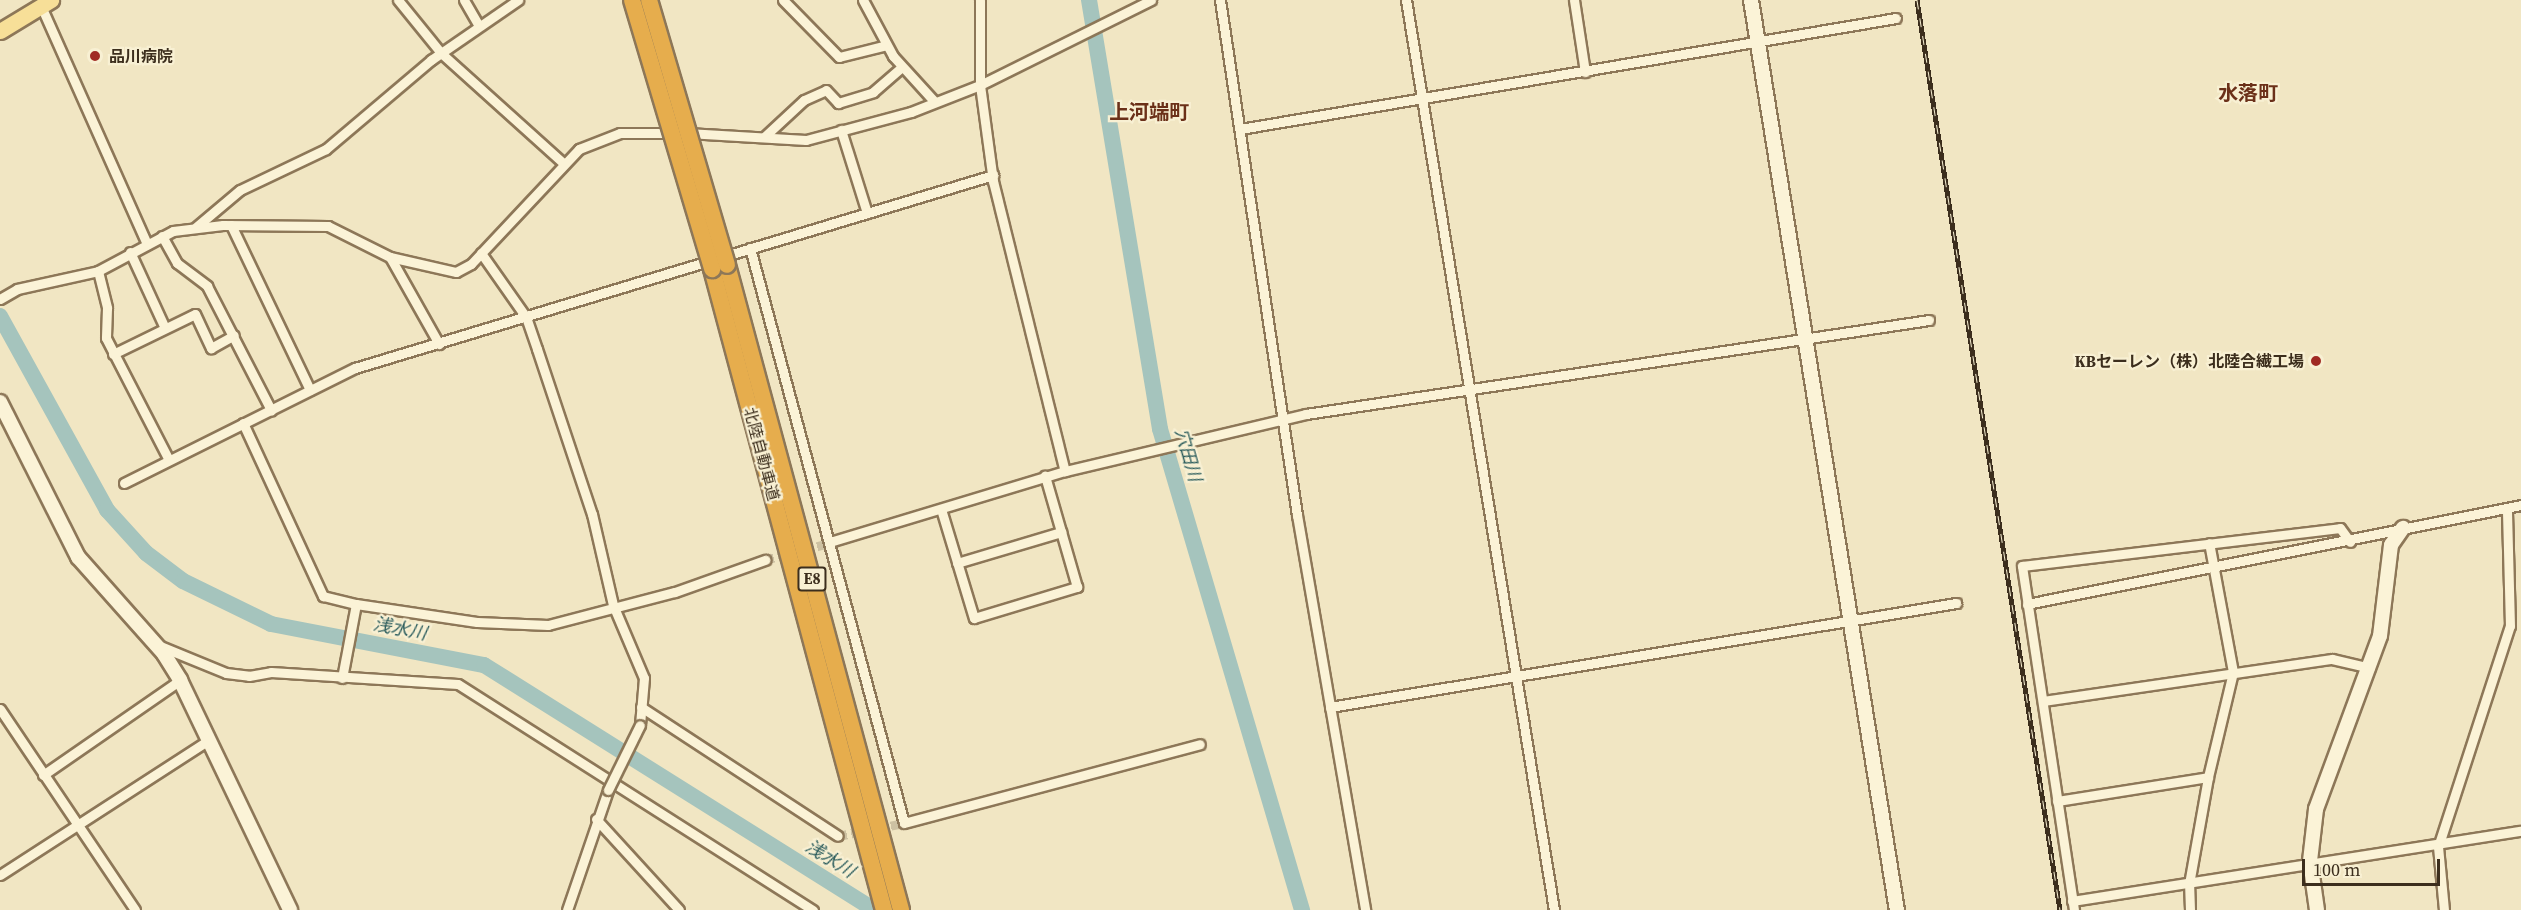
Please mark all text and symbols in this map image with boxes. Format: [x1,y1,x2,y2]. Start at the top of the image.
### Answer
place label: 品川病院 [109,46,173,66]
marker: 品川病院 [86,47,104,65]
district label: 水落町 [2218,81,2278,105]
district label: 上河端町 [1109,100,1189,124]
place label: KBセーレン（株）北陸合繊工場 [2074,351,2304,371]
marker: KBセーレン（株）北陸合繊工場 [2309,354,2323,368]
street label: 北陸自動車道 [740,405,784,503]
water label: 穴田川 [1170,426,1206,484]
road number: E8 [797,567,827,591]
water label: 浅水川 [371,613,429,645]
water label: 浅水川 [801,836,859,882]
scale bar [2305,847,2443,885]
text: 100 m [2313,857,2360,882]

